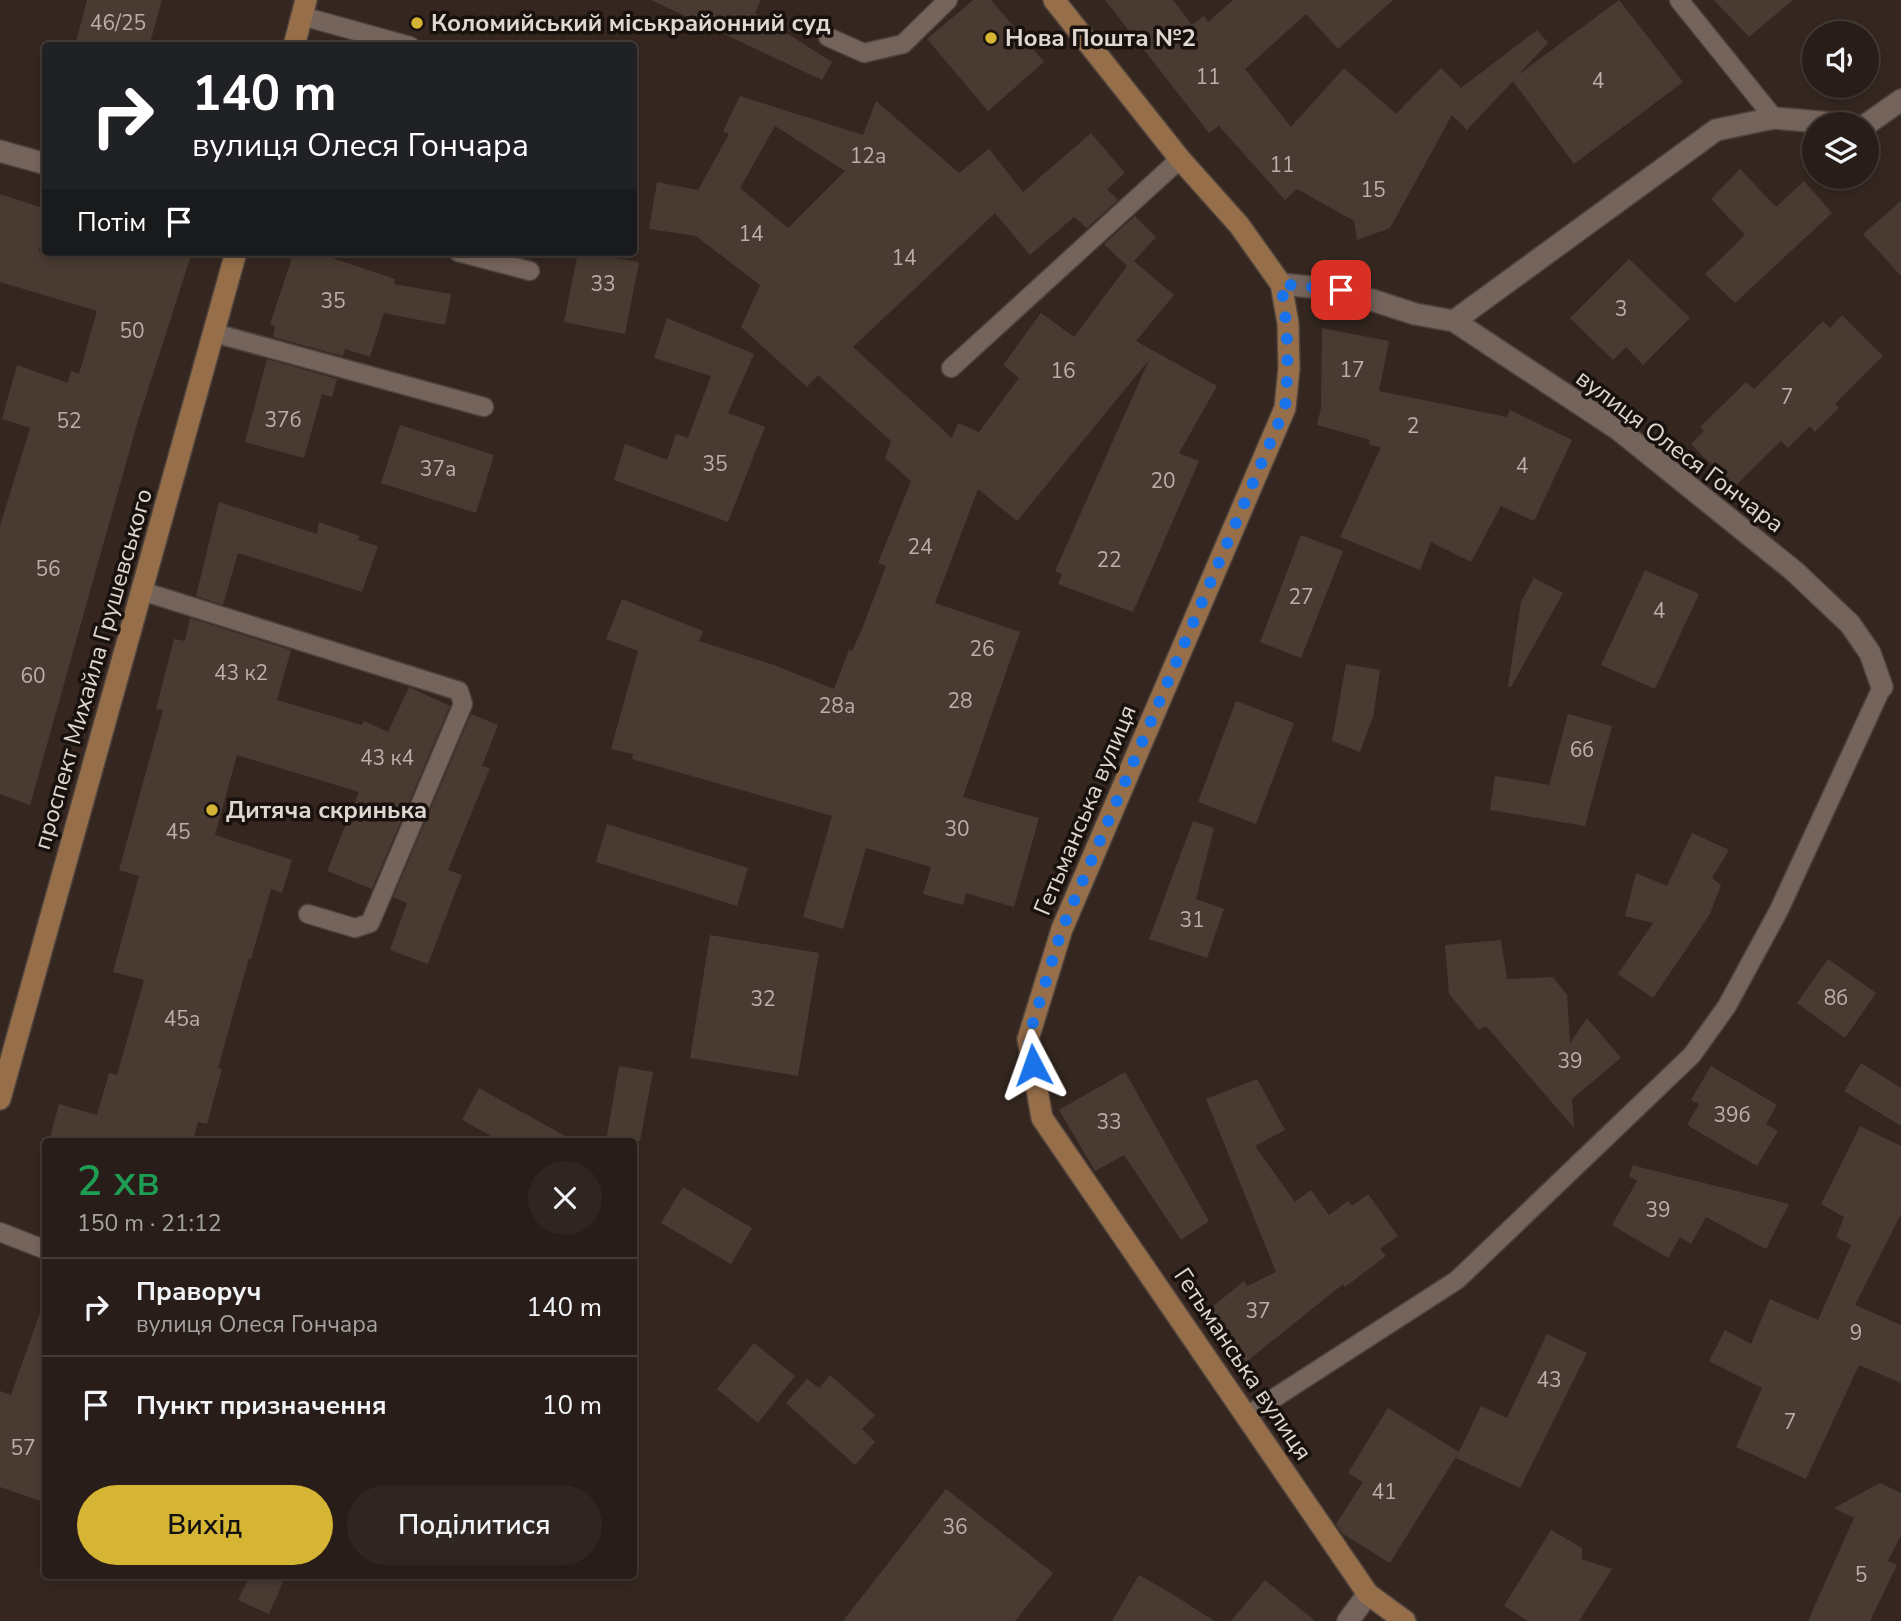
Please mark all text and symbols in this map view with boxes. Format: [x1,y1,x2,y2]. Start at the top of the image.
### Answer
place label: Коломийський міськрайонний суд [431,7,831,39]
house number: 46/25 [90,9,146,37]
marker: Коломийський міськрайонний суд [409,15,425,31]
map controls [1802,21,1879,189]
button: sound [1802,21,1879,98]
place label: Нова Пошта №2 [1005,22,1196,54]
marker: Нова Пошта №2 [983,30,999,46]
text: 140 m [192,60,336,127]
house number: 11 [1195,63,1221,91]
house number: 4 [1592,67,1604,95]
icon: right [77,70,168,161]
button: layers [1802,112,1879,189]
text: вулиця Олеся Гончара [192,124,529,167]
house number: 12а [850,142,886,170]
house number: 11 [1269,151,1295,179]
house number: 15 [1360,176,1386,204]
icon: arrive [160,203,198,241]
text: Потім [77,205,146,240]
house number: 14 [738,220,764,248]
house number: 14 [891,244,917,272]
pin [1311,260,1371,320]
house number: 33 [590,270,616,298]
icon: arrive [1322,271,1360,309]
house number: 35 [320,287,346,315]
house number: 3 [1615,295,1627,323]
house number: 50 [119,317,145,345]
house number: 17 [1339,356,1365,384]
house number: 16 [1050,357,1076,385]
street label: вулиця Олеся Гончара [1569,362,1791,540]
house number: 7 [1781,383,1793,411]
house number: 37б [264,406,302,434]
house number: 52 [56,407,82,435]
house number: 2 [1407,412,1419,440]
house number: 35 [702,450,728,478]
house number: 4 [1516,452,1528,480]
house number: 37а [420,455,456,483]
house number: 20 [1150,467,1176,495]
street label: проспект Михайла Грушевського [26,485,160,853]
house number: 24 [907,533,933,561]
house number: 22 [1096,546,1122,574]
house number: 56 [35,555,61,583]
house number: 27 [1288,583,1314,611]
house number: 4 [1653,597,1665,625]
house number: 26 [969,635,995,663]
house number: 43 к2 [214,659,268,687]
house number: 60 [20,662,46,690]
house number: 28 [947,687,973,715]
house number: 28а [819,692,855,720]
street label: Гетьманська вулиця [1026,700,1144,920]
house number: 6б [1570,736,1594,764]
house number: 43 к4 [360,744,414,772]
place label: Дитяча скринька [226,794,427,826]
marker: Дитяча скринька [204,802,220,818]
house number: 30 [944,815,970,843]
house number: 45 [165,818,191,846]
house number: 31 [1179,906,1205,934]
house number: 8б [1824,984,1848,1012]
house number: 32 [750,985,776,1013]
house number: 45а [164,1005,200,1033]
position arrow [996,1028,1070,1102]
house number: 39 [1557,1047,1583,1075]
house number: 39б [1713,1101,1751,1129]
house number: 33 [1096,1108,1122,1136]
text: 2 хв [77,1153,160,1210]
button: close [528,1161,602,1235]
house number: 39 [1645,1196,1671,1224]
text: 150 m · 21:12 [77,1208,222,1239]
street label: Гетьманська вулиця [1167,1262,1319,1466]
text: Праворуч [136,1274,261,1309]
icon: right [77,1288,115,1326]
text: 140 m [526,1290,602,1325]
house number: 37 [1245,1297,1271,1325]
text: вулиця Олеся Гончара [136,1309,378,1340]
house number: 9 [1850,1319,1862,1347]
house number: 43 [1536,1366,1562,1394]
icon: arrive [77,1386,115,1424]
text: Пункт призначення [136,1388,387,1423]
text: 10 m [542,1388,602,1423]
house number: 7 [1784,1408,1796,1436]
house number: 57 [10,1434,36,1462]
house number: 41 [1371,1478,1397,1506]
button: Вихід [77,1485,333,1565]
button: Поділитися [347,1485,602,1565]
house number: 36 [942,1513,968,1541]
house number: 5 [1855,1561,1867,1589]

